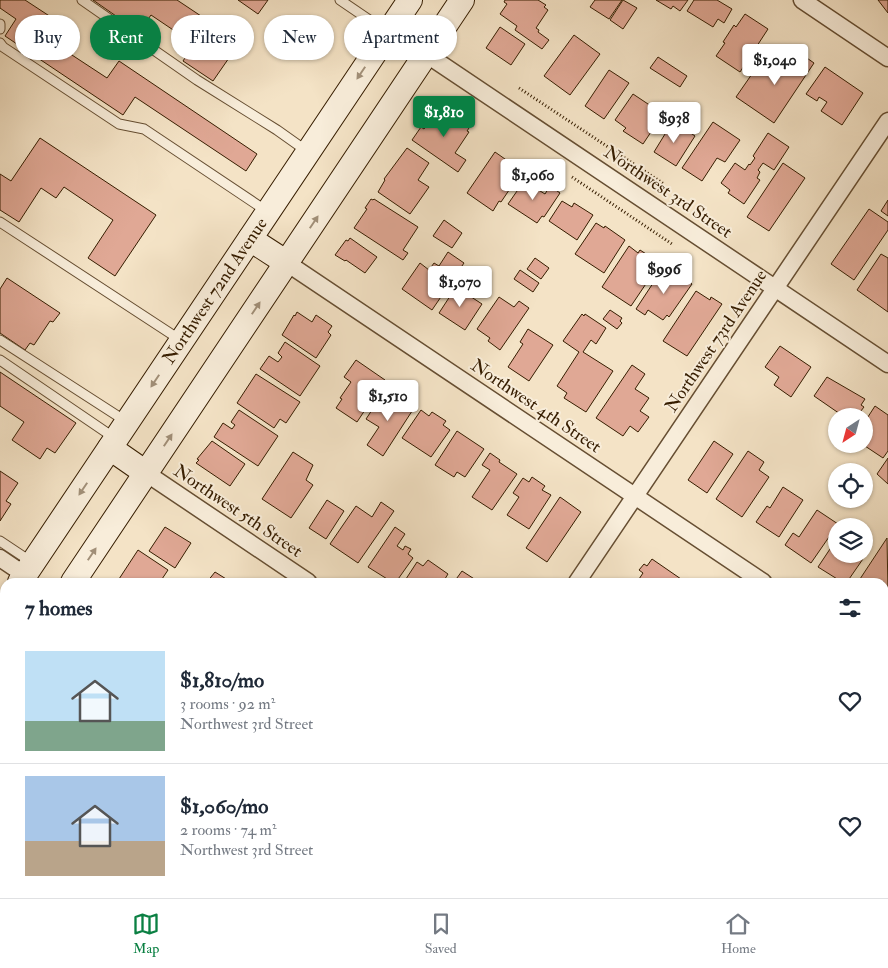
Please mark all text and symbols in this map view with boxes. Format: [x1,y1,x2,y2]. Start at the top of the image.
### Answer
chip: Buy [15,15,80,60]
chip: Rent [90,15,161,60]
chip: Filters [171,15,254,60]
chip: New [264,15,334,60]
chip: Apartment [344,15,457,60]
pin: $1,040 [734,44,816,86]
text: $1,040 [753,50,797,70]
one-way arrow [356,66,366,80]
pin: $1,810 [403,96,485,138]
text: $1,810 [424,102,464,122]
pin: $938 [644,102,704,144]
text: $938 [659,108,689,128]
street label: Northwest 3rd Street [599,141,737,244]
pin: $1,060 [492,158,574,201]
text: $1,060 [511,165,555,185]
street label: Northwest 72nd Avenue [157,213,273,369]
one-way arrow [309,216,319,229]
pin: $996 [634,252,694,295]
text: $996 [647,259,681,279]
street label: Northwest 73rd Avenue [660,265,772,417]
pin: $1,070 [419,266,501,308]
text: $1,070 [439,272,481,292]
one-way arrow [252,302,261,315]
street label: Northwest 4th Street [466,354,606,458]
one-way arrow [150,374,160,388]
pin: $1,510 [347,380,429,422]
text: $1,510 [368,386,408,406]
north arrow [828,408,872,452]
map controls [828,408,873,563]
one-way arrow [163,433,173,447]
street label: Northwest 5th Street [169,459,307,563]
button: locate [828,463,873,508]
one-way arrow [78,482,88,496]
button: layers [828,518,873,563]
one-way arrow [87,547,97,561]
icon: filters [836,594,864,622]
text: 7 homes [25,595,92,622]
text: $1,810/mo [180,667,264,694]
icon: home [65,671,125,731]
icon: heart [836,687,864,715]
text: 3 rooms · 92 m² [180,694,275,714]
text: Northwest 3rd Street [180,714,313,734]
text: $1,060/mo [180,793,268,820]
icon: home [65,796,125,856]
icon: heart [836,812,864,840]
text: 2 rooms · 74 m² [180,820,276,840]
text: Northwest 3rd Street [180,840,313,860]
tab: Map [132,910,160,957]
tab: Saved [425,910,457,957]
tab: Home [721,910,756,957]

